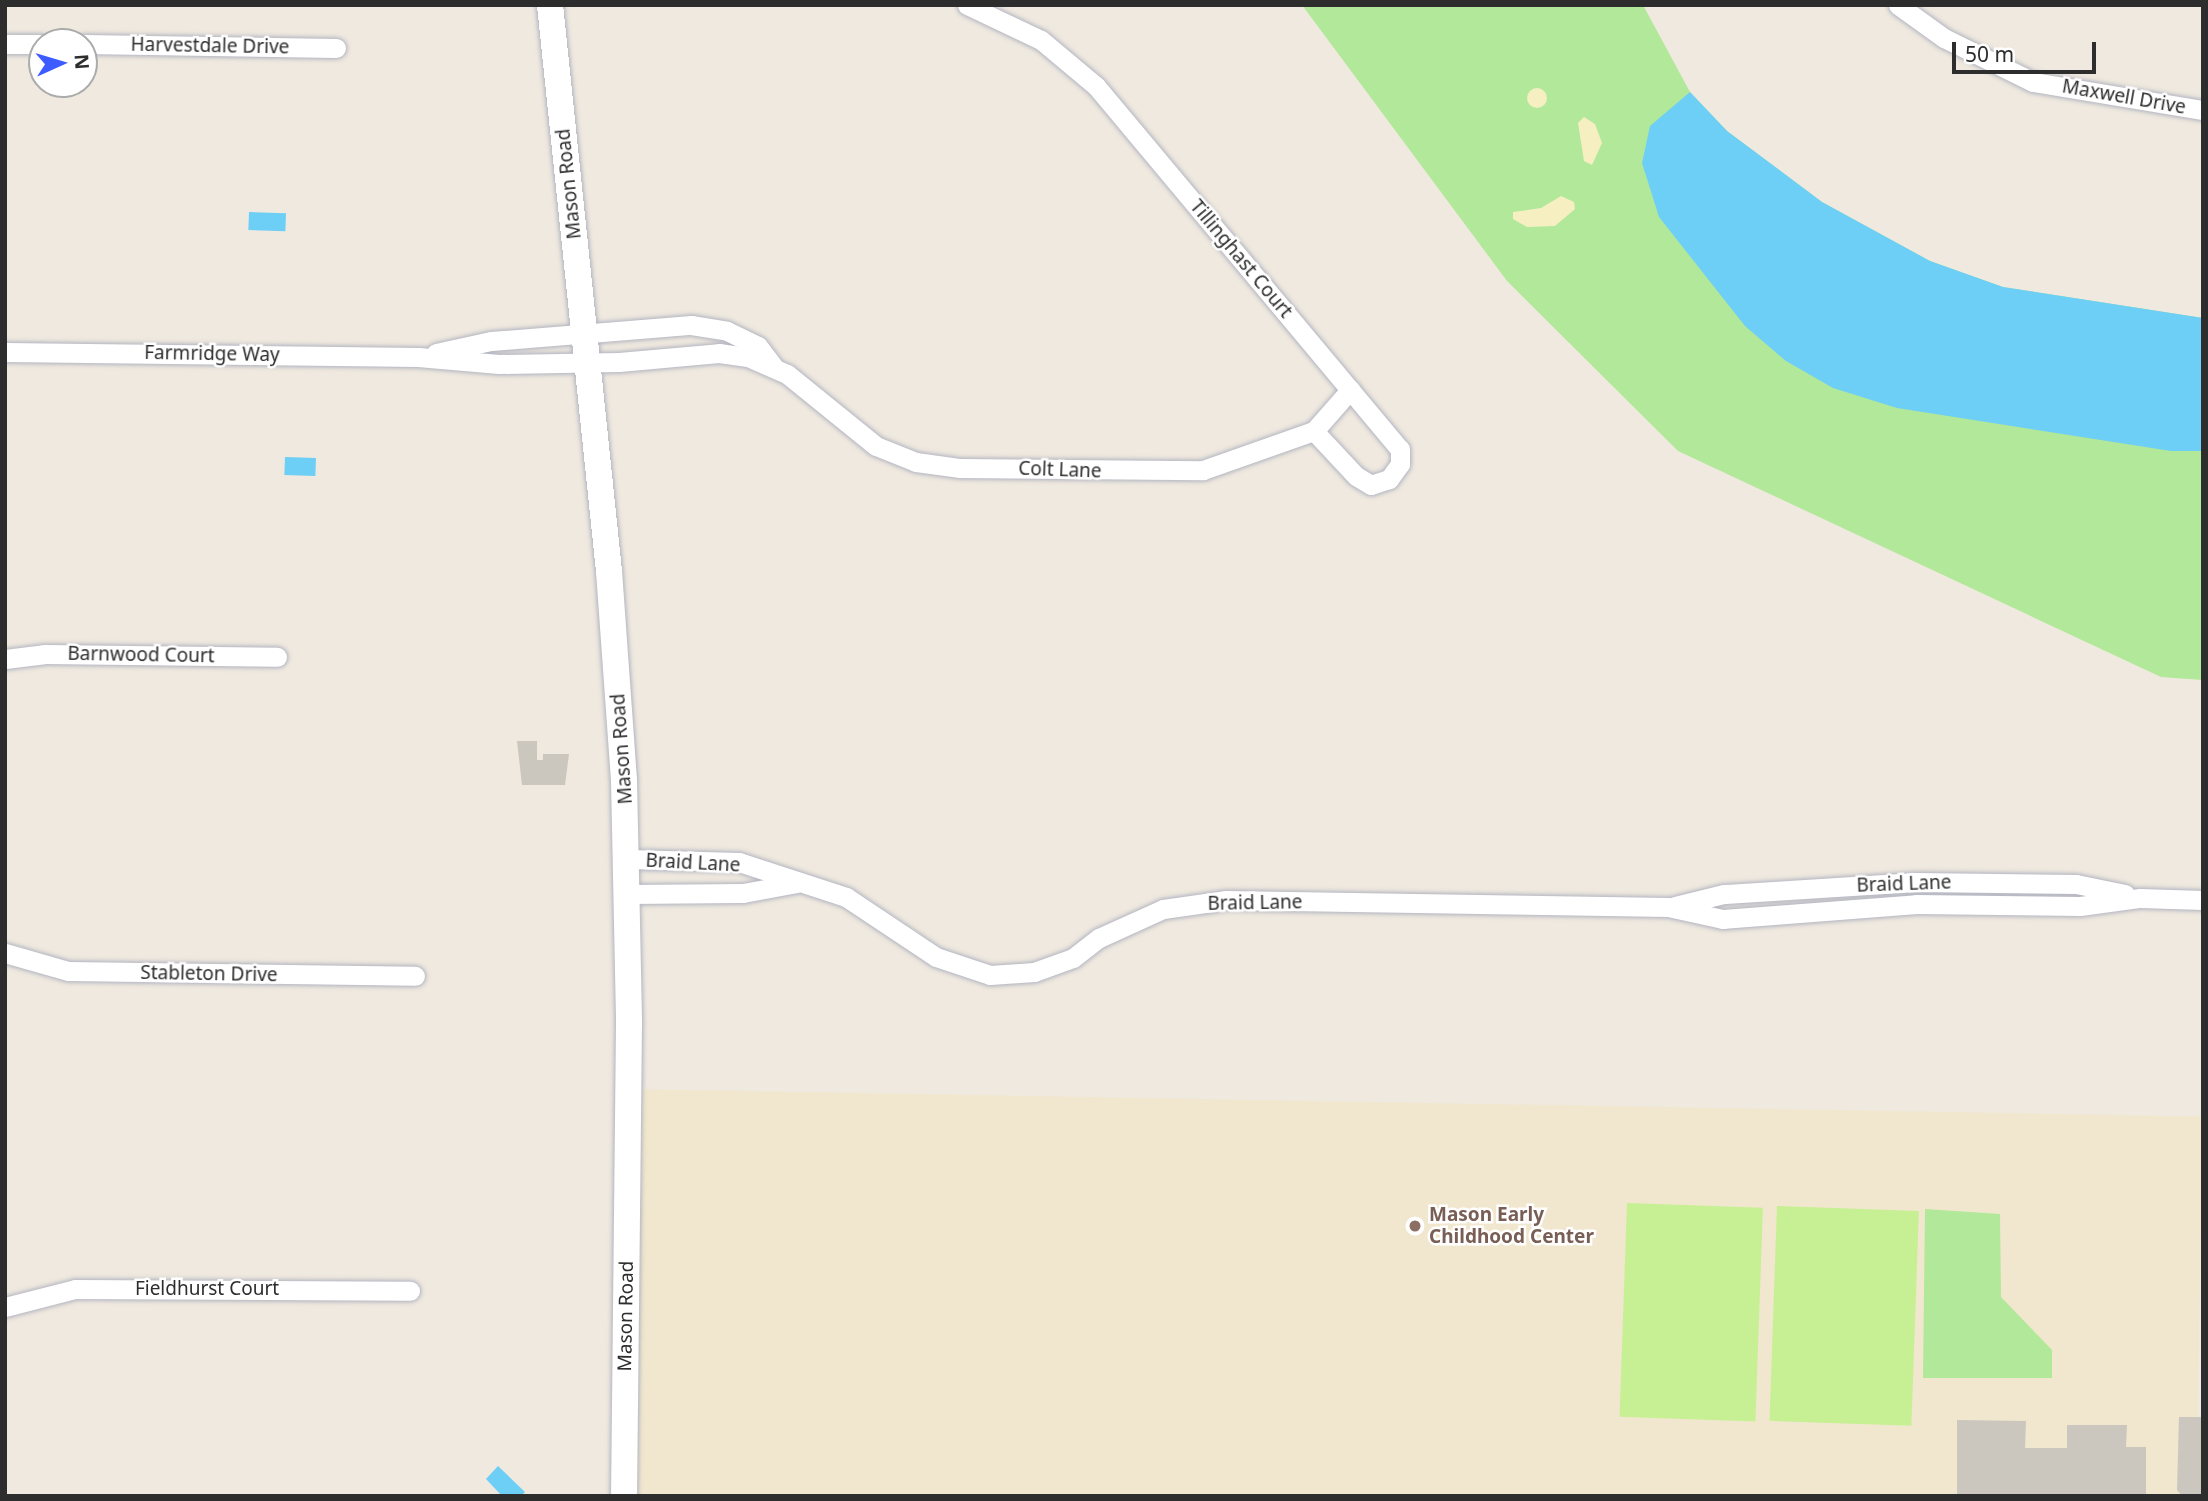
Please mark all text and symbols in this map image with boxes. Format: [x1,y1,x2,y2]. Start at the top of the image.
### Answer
north arrow [28,28,98,98]
scale bar [1956,28,2100,72]
street label: Harvestdale Drive [130,33,290,59]
text: 50 m [1965,40,2014,68]
text: N [68,53,95,70]
street label: Maxwell Drive [2060,75,2188,119]
street label: Mason Road [552,128,586,240]
street label: Tillinghast Court [1185,195,1297,323]
street label: Farmridge Way [144,341,280,367]
street label: Colt Lane [1018,457,1102,483]
street label: Barnwood Court [67,642,215,668]
street label: Mason Road [607,693,637,805]
street label: Braid Lane [645,849,741,877]
street label: Braid Lane [1856,871,1952,897]
street label: Braid Lane [1207,891,1303,915]
street label: Stableton Drive [140,961,278,987]
place label: Mason Early Childhood Center [1429,1204,1594,1248]
marker: Mason Early Childhood Center [1407,1218,1423,1234]
street label: Mason Road [614,1260,638,1372]
street label: Fieldhurst Court [135,1278,279,1300]

